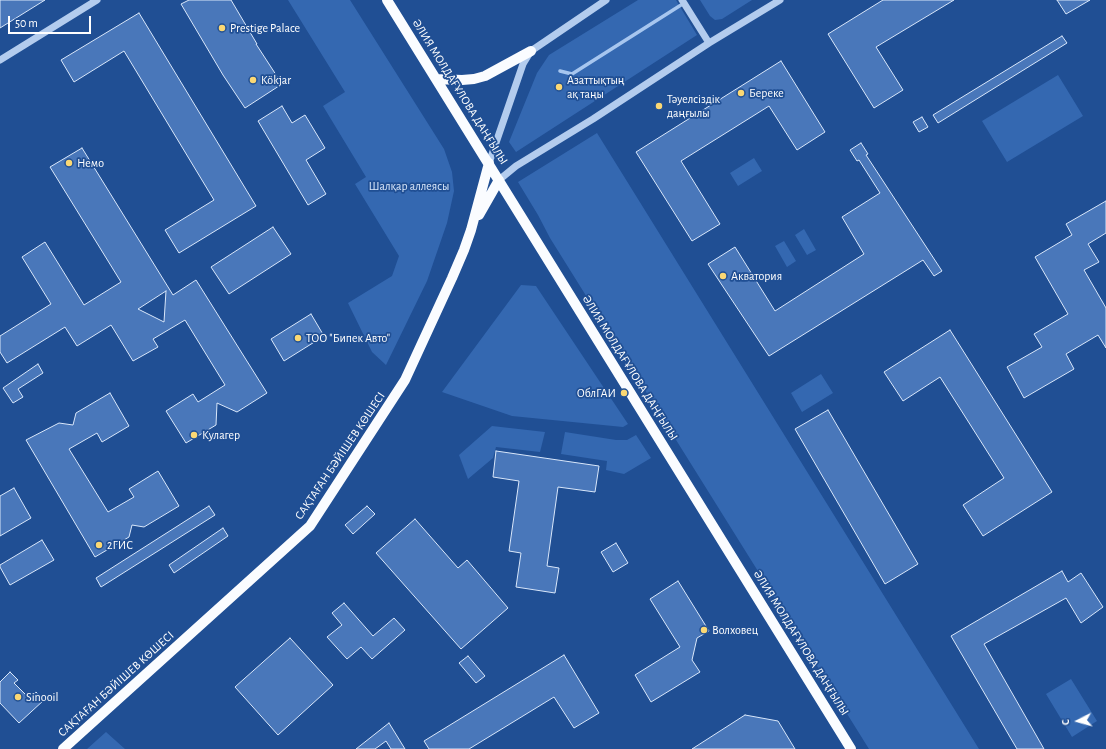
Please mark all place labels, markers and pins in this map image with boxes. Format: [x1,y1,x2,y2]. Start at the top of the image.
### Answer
place label: Prestige Palace [230,21,300,35]
marker: Prestige Palace [217,23,227,33]
place label: Kökjar [261,73,291,87]
place label: Азаттықтың ақ таңы [567,73,625,101]
marker: Kökjar [248,75,258,85]
marker: Азаттықтың ақ таңы [554,82,564,92]
place label: Береке [749,86,784,100]
marker: Береке [736,88,746,98]
place label: Тәуелсіздік даңғылы [667,92,720,120]
marker: Тәуелсіздік даңғылы [654,101,664,111]
place label: Немо [77,156,104,170]
marker: Немо [64,158,74,168]
place label: Акватория [731,269,782,283]
marker: Акватория [718,271,728,281]
place label: ТОО "Бипек Авто" [306,331,390,345]
marker: ТОО "Бипек Авто" [293,333,303,343]
place label: ОблГАИ [577,386,616,400]
marker: ОблГАИ [619,388,629,398]
place label: Кулагер [202,428,240,442]
marker: Кулагер [189,430,199,440]
place label: 2ГИС [107,538,133,552]
marker: 2ГИС [94,540,104,550]
place label: Волховец [712,623,758,637]
marker: Волховец [699,625,709,635]
place label: Sinooil [26,690,58,704]
marker: Sinooil [13,692,23,702]

